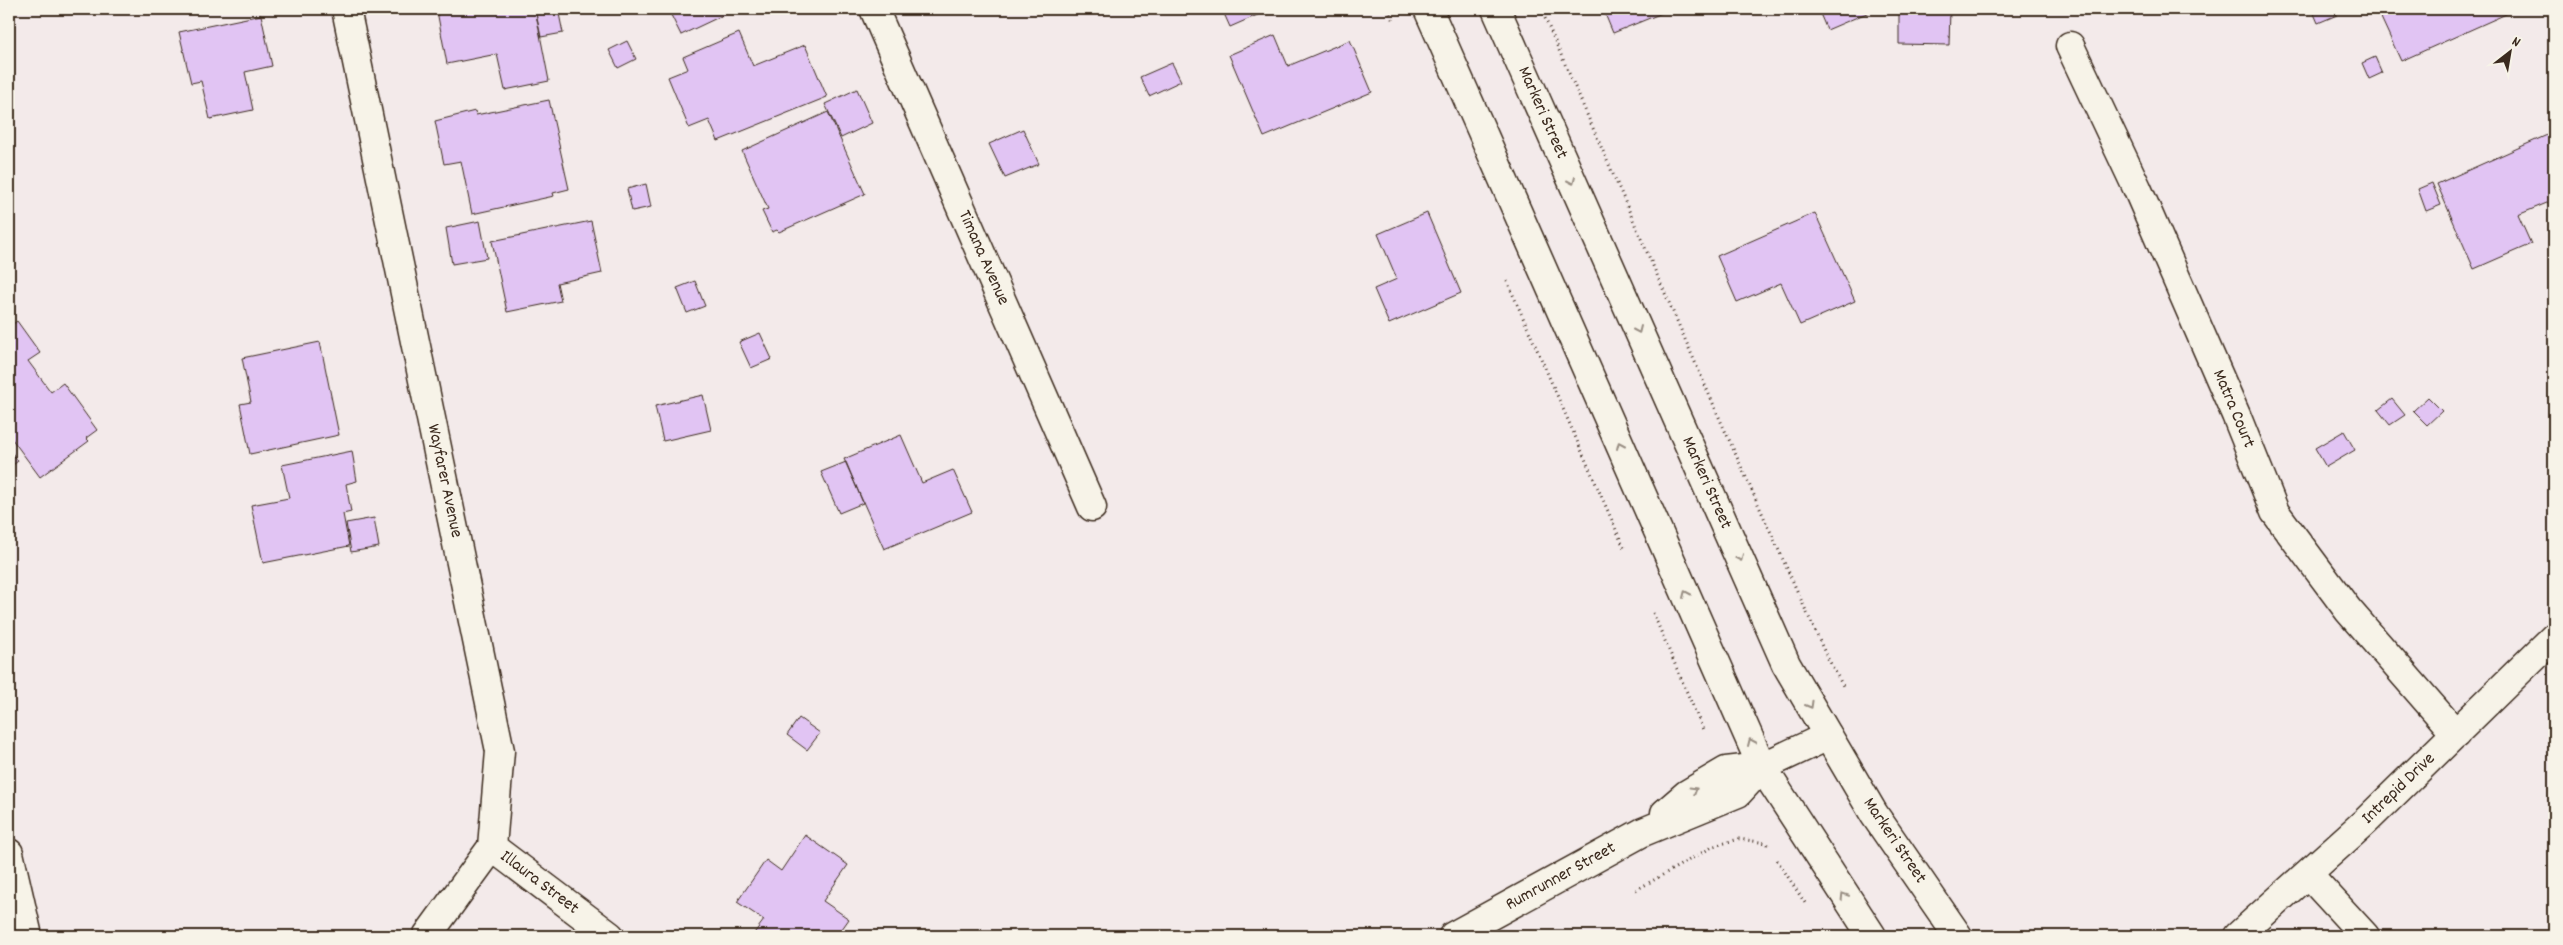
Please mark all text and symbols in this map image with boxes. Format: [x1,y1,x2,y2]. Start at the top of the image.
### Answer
north arrow [2486,28,2536,78]
text: N [2508,32,2524,53]
street label: Markeri Street [1510,63,1574,164]
one-way arrow [1566,176,1577,185]
street label: Timana Avenue [951,207,1015,309]
one-way arrow [1632,325,1643,334]
street label: Matra Court [2205,366,2261,452]
street label: Wayfarer Avenue [420,422,468,540]
street label: Markeri Street [1674,433,1738,534]
one-way arrow [1616,441,1627,450]
one-way arrow [1733,553,1744,562]
one-way arrow [1681,590,1692,599]
one-way arrow [1804,699,1814,708]
one-way arrow [1747,738,1758,747]
street label: Intrepid Drive [2357,747,2442,831]
one-way arrow [1689,787,1698,797]
street label: Markeri Street [1856,793,1932,889]
street label: Rumrunner Street [1501,836,1621,918]
street label: Illaura Street [494,845,584,921]
one-way arrow [1841,893,1850,902]

